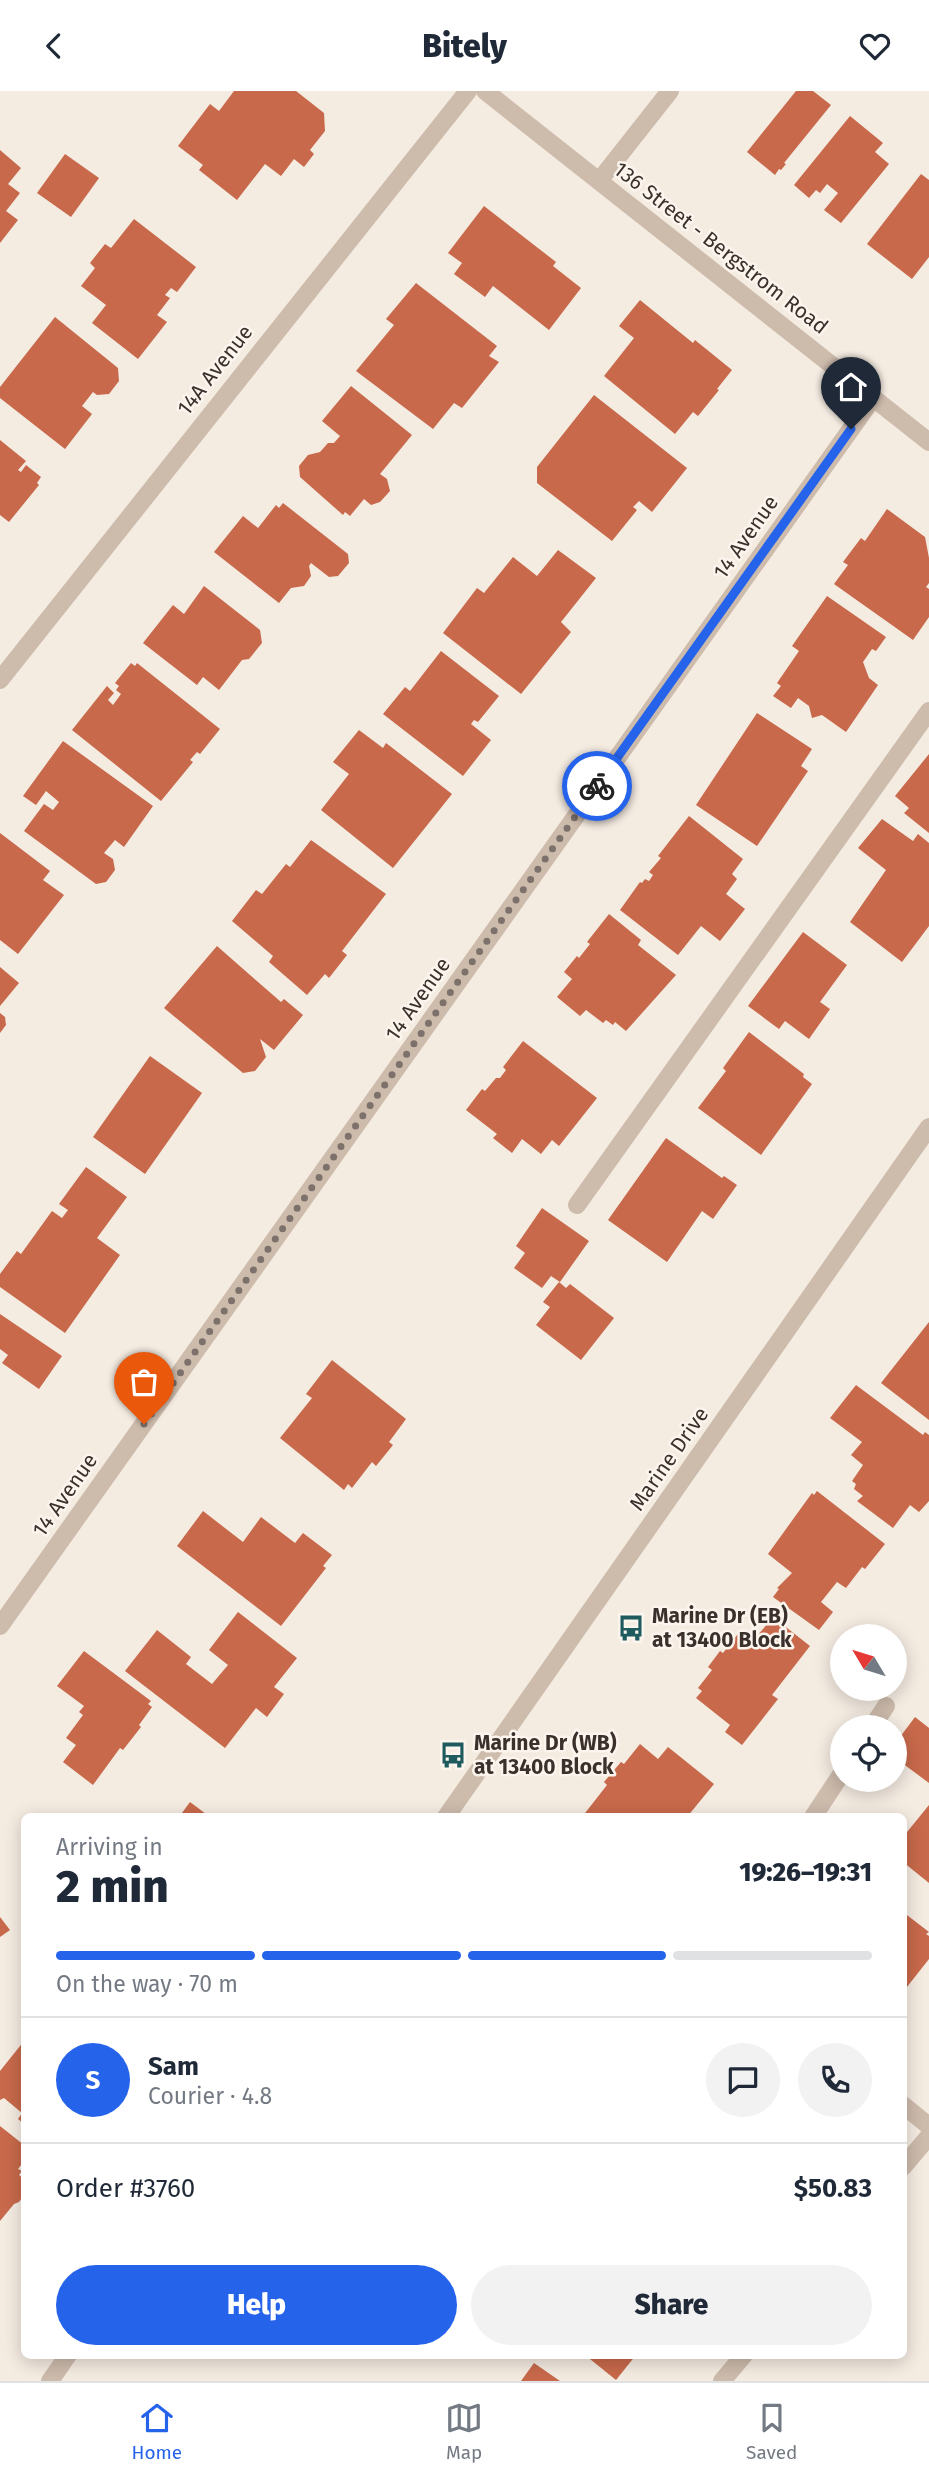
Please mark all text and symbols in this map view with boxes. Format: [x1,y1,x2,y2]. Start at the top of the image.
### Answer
icon: back [35,27,73,65]
text: Bitely [422,27,507,65]
icon: heart [856,27,894,65]
street label: 136 Street - Bergstrom Road [609,156,833,340]
street label: 14A Avenue [172,320,258,420]
pin [821,357,881,429]
icon: home [832,368,870,406]
street label: 14 Avenue [708,490,784,584]
courier [562,751,632,821]
icon: bike [578,767,616,805]
street label: 14 Avenue [380,952,456,1046]
pin [114,1352,174,1424]
icon: bag [125,1363,163,1401]
street label: Marine Drive [624,1402,714,1516]
street label: 14 Avenue [27,1448,103,1542]
place label: Marine Dr (EB) at 13400 Block [652,1603,792,1653]
bus stop icon: Marine Dr (EB) at 13400 Block [616,1613,646,1643]
north arrow [830,1624,906,1701]
map controls [830,1624,907,1792]
button: locate [830,1715,907,1792]
place label: Marine Dr (WB) at 13400 Block [474,1730,617,1780]
bus stop icon: Marine Dr (WB) at 13400 Block [438,1740,468,1770]
text: Arriving in [56,1833,163,1861]
text: 19:26–19:31 [739,1857,872,1888]
text: 2 min [56,1859,169,1914]
text: On the way · 70 m [56,1970,238,1998]
button: chat [706,2043,780,2117]
button: phone [798,2043,872,2117]
text: Sam [148,2051,199,2082]
text: S [86,2065,100,2096]
text: Courier · 4.8 [148,2082,272,2110]
text: Order #3760 [56,2173,195,2204]
text: $50.83 [794,2173,872,2204]
button: Help [56,2265,457,2345]
button: Share [471,2265,872,2345]
tab: Home [131,2399,182,2464]
tab: Map [445,2399,483,2464]
tab: Saved [746,2399,797,2464]

